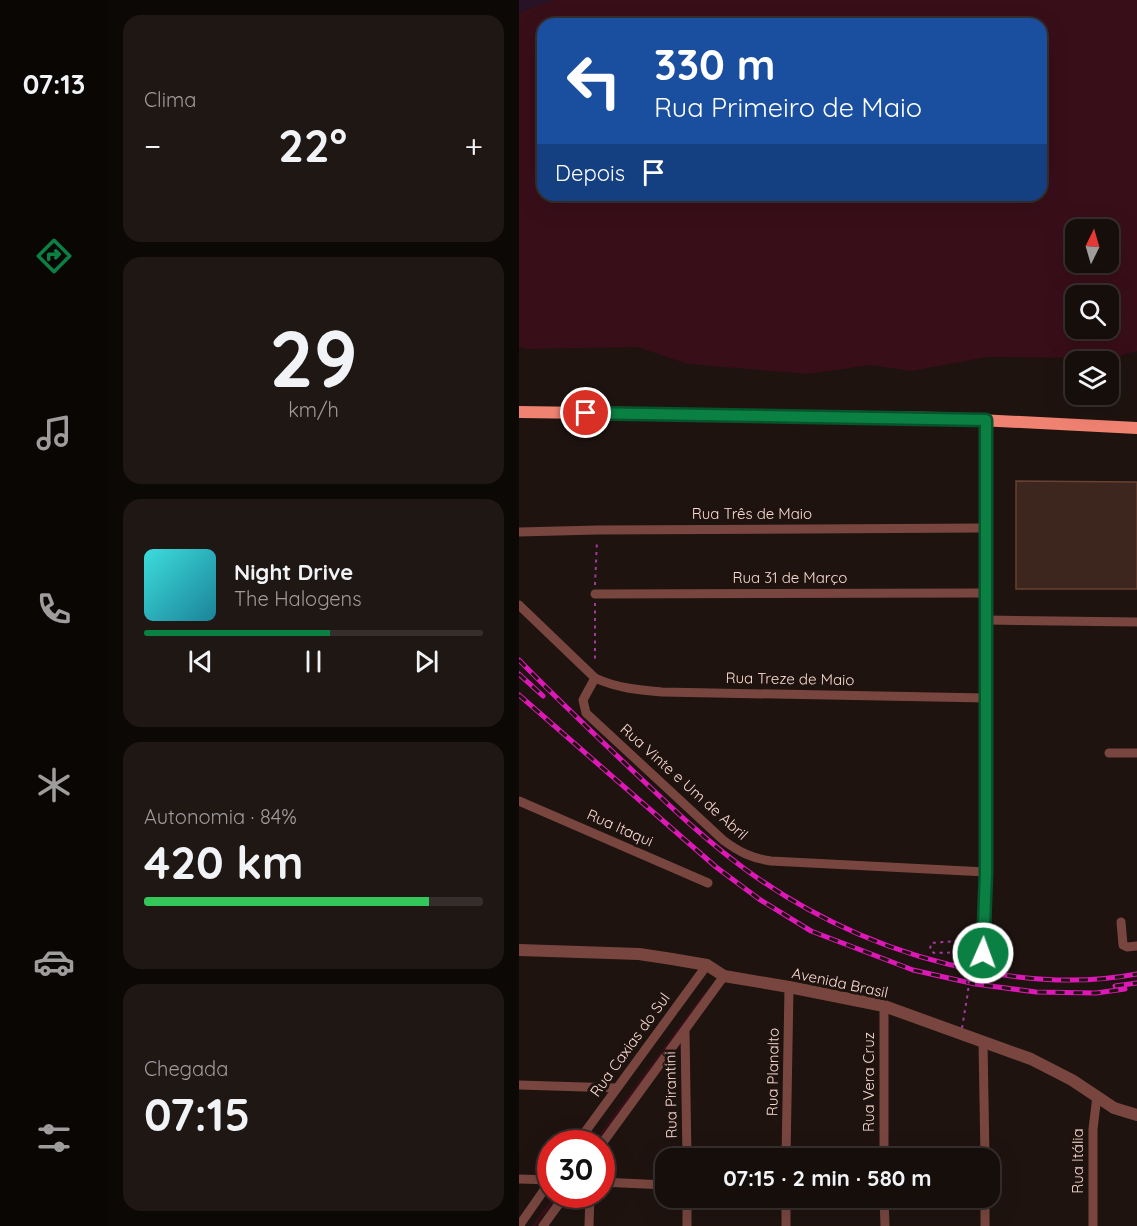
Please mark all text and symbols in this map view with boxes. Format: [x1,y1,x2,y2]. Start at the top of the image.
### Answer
text: 330 m [654,38,775,91]
icon: left [555,42,633,120]
text: 07:13 [23,67,85,101]
text: Clima [144,87,196,112]
text: Rua Primeiro de Maio [654,90,922,124]
text: 22° [278,117,347,173]
text: − [144,125,161,166]
text: + [464,125,483,166]
icon: arrive [637,156,670,189]
text: Depois [555,159,625,187]
north arrow [1065,219,1119,273]
map controls [1065,219,1119,405]
icon: directions [33,235,75,277]
button: search [1065,285,1119,339]
text: 29 [269,309,358,407]
button: layers [1065,351,1119,405]
pin [560,387,611,438]
icon: arrive [569,396,602,429]
text: km/h [288,397,339,422]
icon: music [33,412,75,454]
street label: Rua Três de Maio [692,504,812,523]
text: Night Drive [234,558,353,586]
street label: Rua 31 de Março [733,568,847,587]
text: The Halogens [234,586,362,611]
icon: phone [33,588,75,630]
icon: previous [184,645,217,678]
icon: pause [297,645,330,678]
icon: next [410,645,443,678]
street label: Rua Treze de Maio [725,668,855,689]
street label: Rua Vinte e Um de Abril [617,719,752,844]
icon: climate [33,764,75,806]
text: Autonomia · 84% [144,804,297,829]
street label: Rua Itaqui [584,805,656,851]
text: 420 km [144,834,303,890]
position arrow [951,921,1015,985]
icon: car [33,941,75,983]
street label: Avenida Brasil [790,963,890,1002]
street label: Rua Caxias do Sul [586,989,674,1100]
street label: Rua Planalto [762,1028,783,1116]
street label: Rua Vera Cruz [859,1032,878,1132]
street label: Rua Pirantini [660,1051,681,1139]
text: Chegada [144,1056,228,1081]
text: 07:15 [144,1086,250,1142]
icon: filters [33,1117,75,1159]
street label: Rua Itália [1068,1128,1087,1194]
speed limit sign: 30 [537,1130,615,1208]
text: 07:15 · 2 min · 580 m [723,1164,932,1192]

